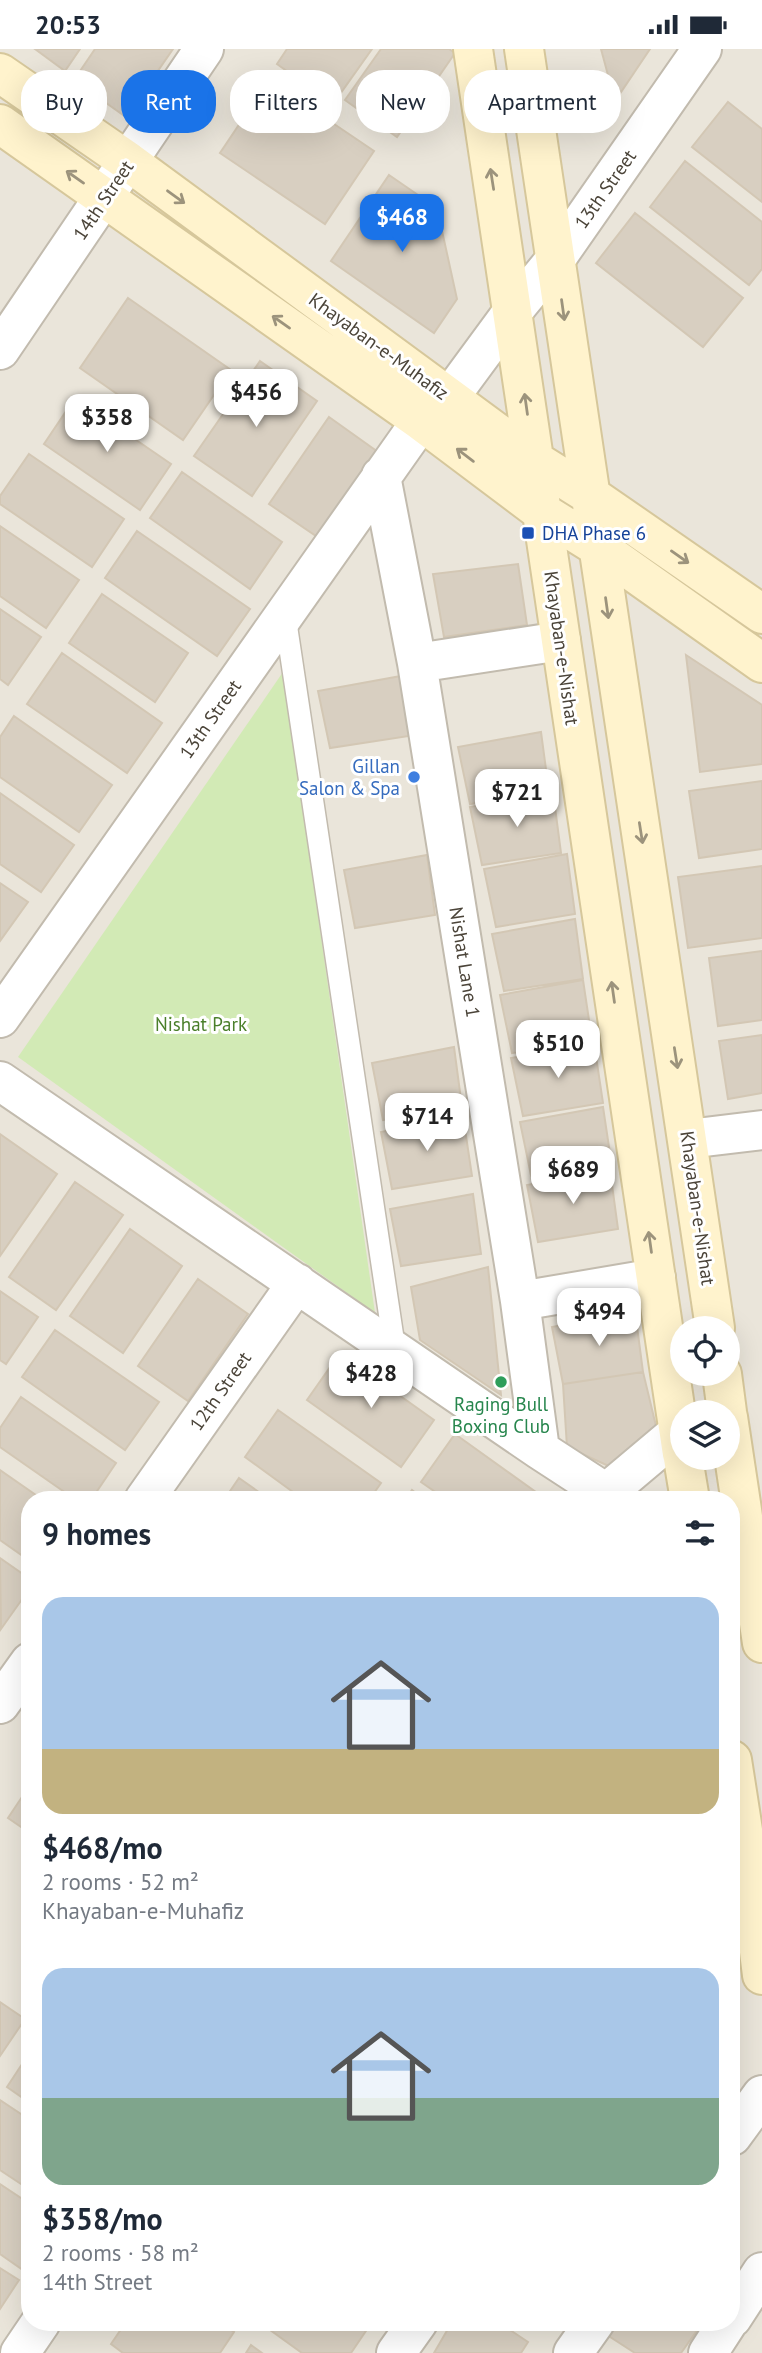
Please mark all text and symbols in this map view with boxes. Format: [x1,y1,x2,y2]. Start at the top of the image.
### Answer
text: 20:53 [35,8,101,41]
chip: Buy [21,70,107,133]
chip: Rent [121,70,216,133]
chip: Filters [230,70,342,133]
chip: New [356,70,450,133]
chip: Apartment [464,70,621,133]
street label: 13th Street [569,144,641,233]
street label: 14th Street [68,155,139,244]
one-way arrow [485,168,498,191]
one-way arrow [66,170,85,184]
one-way arrow [166,189,185,204]
pin: $468 [361,195,443,254]
text: $468 [376,202,428,231]
street label: Khayaban-e-Muhafiz [304,287,454,405]
one-way arrow [556,299,569,321]
one-way arrow [272,315,291,329]
pin: $456 [215,369,297,429]
text: $456 [230,377,282,406]
one-way arrow [519,393,532,416]
pin: $358 [66,395,148,454]
text: $358 [81,402,133,431]
one-way arrow [456,448,475,463]
place label: DHA Phase 6 [542,521,646,545]
marker: DHA Phase 6 [520,525,536,541]
one-way arrow [670,550,689,564]
street label: Khayaban-e-Nishat [539,569,585,727]
one-way arrow [600,596,613,619]
street label: 13th Street [174,674,246,763]
place label: Gillan Salon & Spa [299,754,400,800]
marker: Gillan Salon & Spa [406,769,422,785]
pin: $721 [476,769,558,829]
text: $721 [491,777,543,806]
one-way arrow [635,821,648,844]
street label: Nishat Lane 1 [444,905,486,1019]
one-way arrow [606,982,619,1004]
park label: Nishat Park [155,1012,247,1036]
pin: $510 [517,1021,599,1080]
text: $510 [532,1028,584,1057]
one-way arrow [669,1046,682,1069]
pin: $714 [386,1093,468,1153]
text: $714 [401,1101,453,1130]
street label: Khayaban-e-Nishat [675,1129,721,1287]
pin: $689 [532,1147,614,1206]
text: $689 [547,1154,599,1183]
one-way arrow [643,1231,656,1254]
pin: $494 [558,1289,640,1348]
text: $494 [573,1296,625,1325]
map controls [670,1316,740,1470]
button: locate [670,1316,740,1386]
street label: 12th Street [184,1346,256,1435]
pin: $428 [330,1351,412,1410]
text: $428 [345,1358,397,1387]
marker: Raging Bull Boxing Club [493,1374,509,1390]
place label: Raging Bull Boxing Club [452,1392,550,1438]
button: layers [670,1400,740,1470]
text: 9 homes [42,1514,151,1553]
icon: filters [681,1514,719,1552]
icon: home [318,1642,444,1768]
text: $468/mo [42,1828,163,1867]
text: 2 rooms · 52 m² [42,1867,199,1896]
text: Khayaban-e-Muhafiz [42,1896,244,1925]
icon: home [318,2013,444,2139]
text: $358/mo [42,2199,163,2238]
text: 2 rooms · 58 m² [42,2238,199,2267]
text: 14th Street [42,2267,152,2296]

